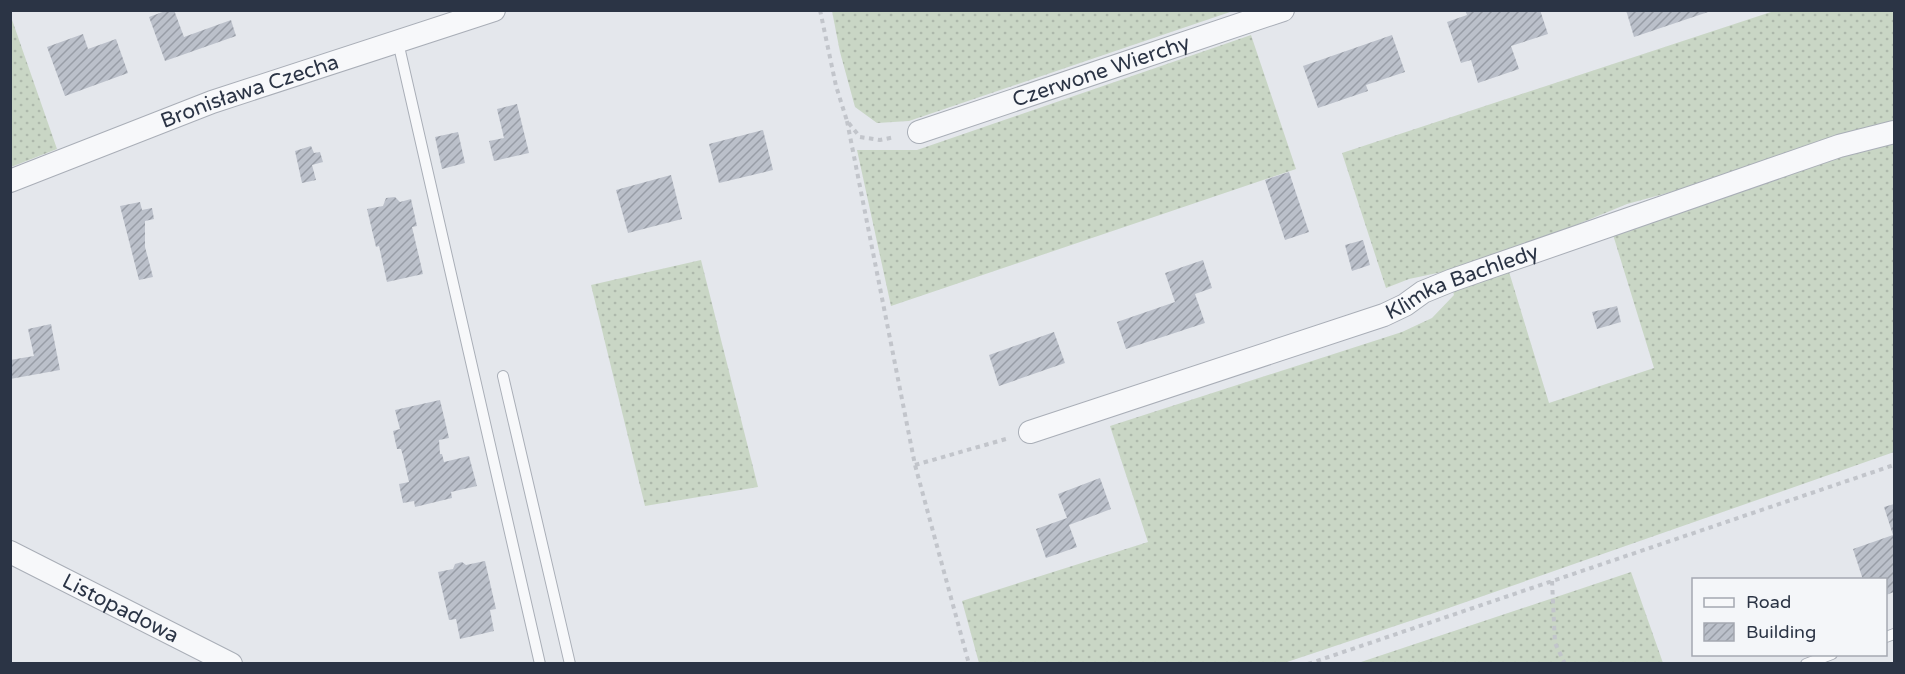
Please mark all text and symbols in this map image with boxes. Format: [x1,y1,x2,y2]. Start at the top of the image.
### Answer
street label: Czerwone Wierchy [1009,30,1193,113]
street label: Bronisława Czecha [157,50,342,134]
street label: Klimka Bachledy [1382,239,1542,325]
street label: Listopadowa [58,569,183,648]
legend [1692,578,1887,656]
text: Road [1746,591,1791,613]
text: Building [1746,621,1816,643]

